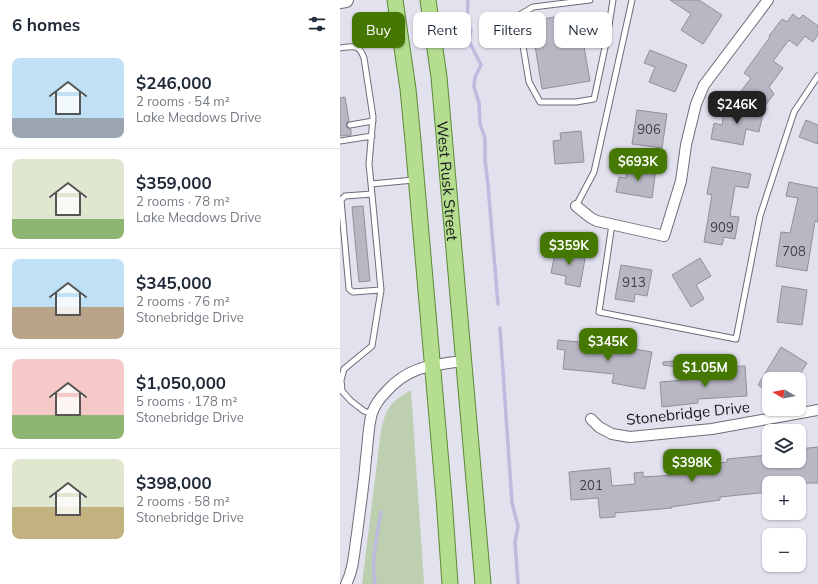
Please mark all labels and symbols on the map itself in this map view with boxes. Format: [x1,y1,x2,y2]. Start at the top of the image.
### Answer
pin: $246K [709,91,765,125]
street label: West Rusk Street [433,120,463,242]
house number: 906 [637,121,661,137]
pin: $693K [610,148,666,182]
house number: 909 [710,219,734,235]
pin: $359K [541,232,597,266]
house number: 708 [782,243,806,259]
house number: 913 [622,274,646,290]
pin: $345K [580,328,636,362]
pin: $1.05M [672,354,738,388]
north arrow [762,372,806,416]
street label: Stonebridge Drive [625,397,751,429]
pin: $398K [664,449,720,483]
house number: 201 [579,477,603,493]

